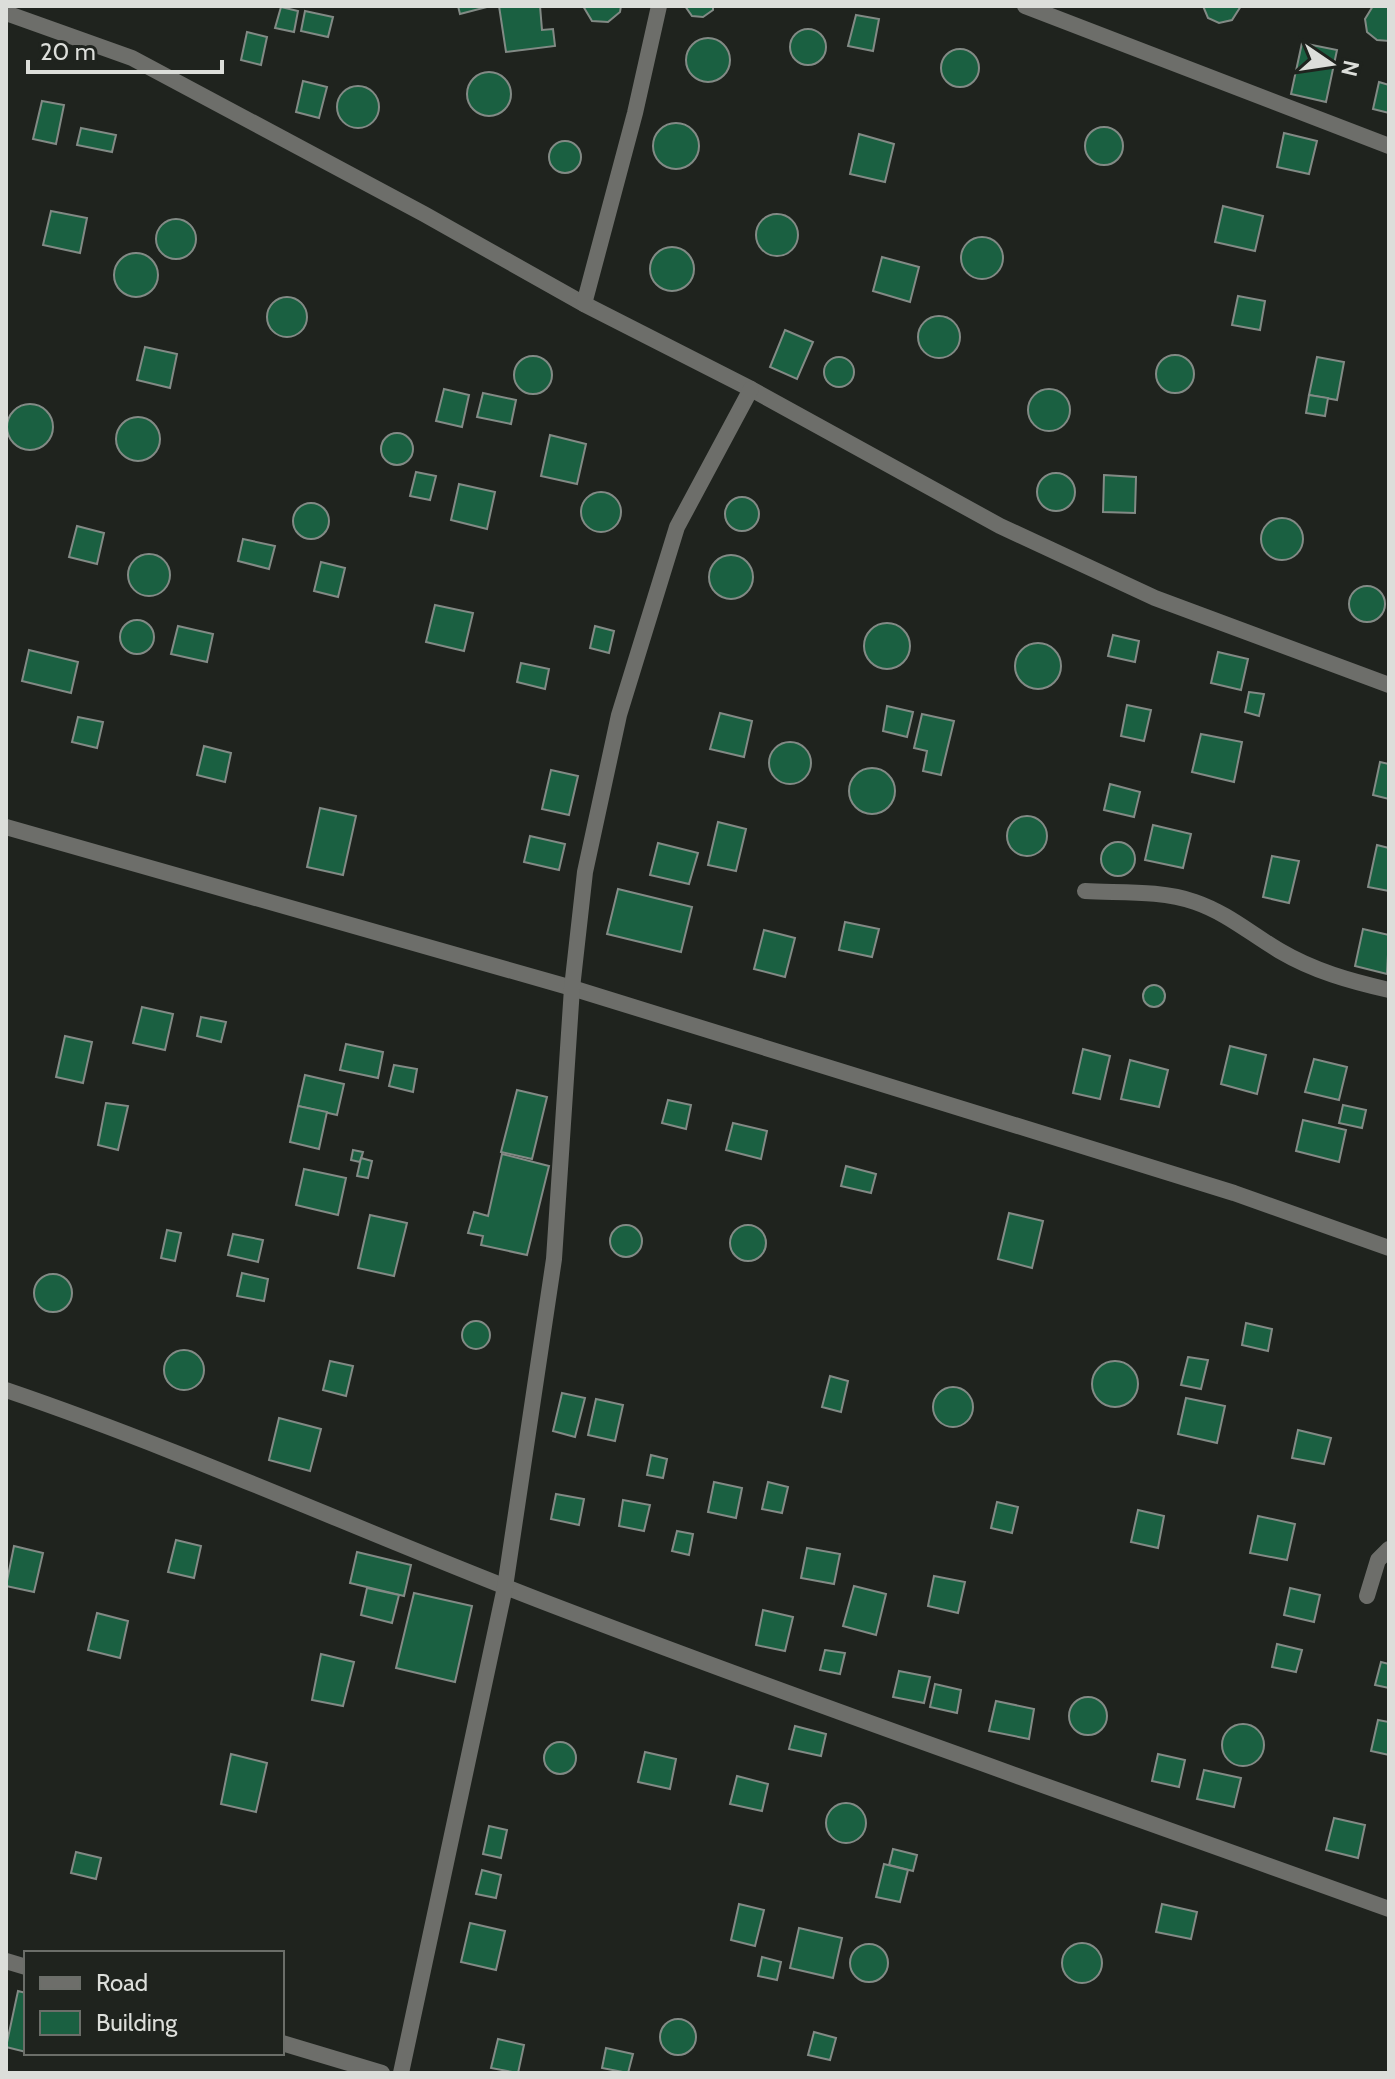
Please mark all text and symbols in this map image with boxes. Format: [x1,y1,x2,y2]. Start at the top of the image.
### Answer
scale bar [28,24,222,74]
north arrow [1291,24,1371,104]
text: 20 m [40,37,96,66]
text: N [1335,58,1365,79]
legend [24,1951,284,2055]
text: Road [96,1968,148,1997]
text: Building [96,2008,178,2037]

